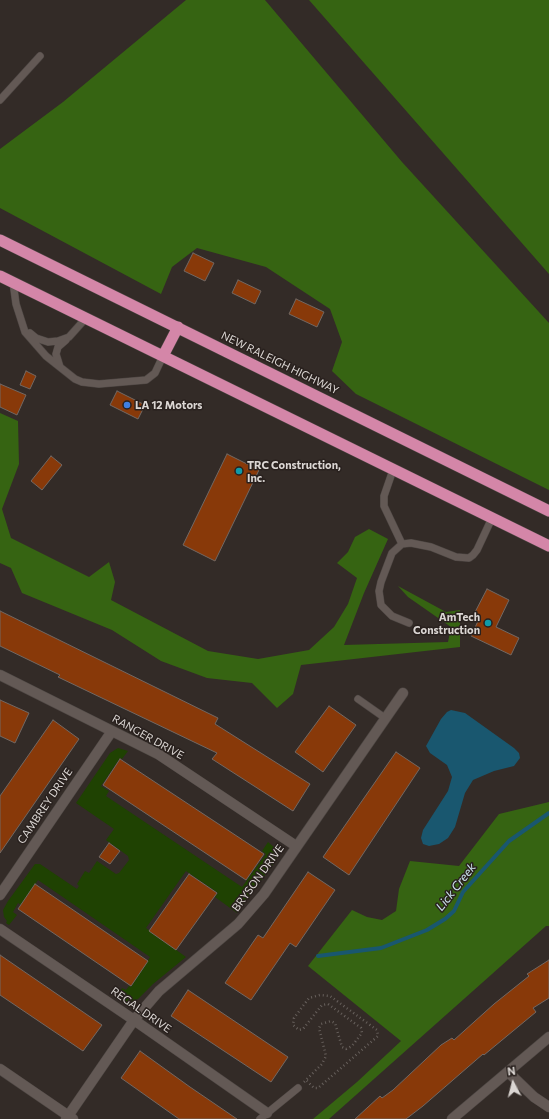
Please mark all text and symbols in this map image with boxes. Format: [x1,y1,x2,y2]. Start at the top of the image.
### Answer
street label: NEW RALEIGH HIGHWAY [219,329,341,397]
place label: LA 12 Motors [135,398,202,412]
marker: LA 12 Motors [122,400,132,410]
place label: TRC Construction, Inc. [247,458,341,484]
marker: TRC Construction, Inc. [234,466,244,476]
place label: AmTech Construction [413,610,480,636]
marker: AmTech Construction [483,618,493,628]
street label: RANGER DRIVE [110,712,186,762]
street label: CAMBREY DRIVE [15,766,75,846]
street label: BRYSON DRIVE [229,842,287,914]
water label: Lick Creek [433,860,479,914]
street label: REGAL DRIVE [108,984,174,1036]
north arrow [493,1063,533,1103]
text: N [507,1064,516,1078]

